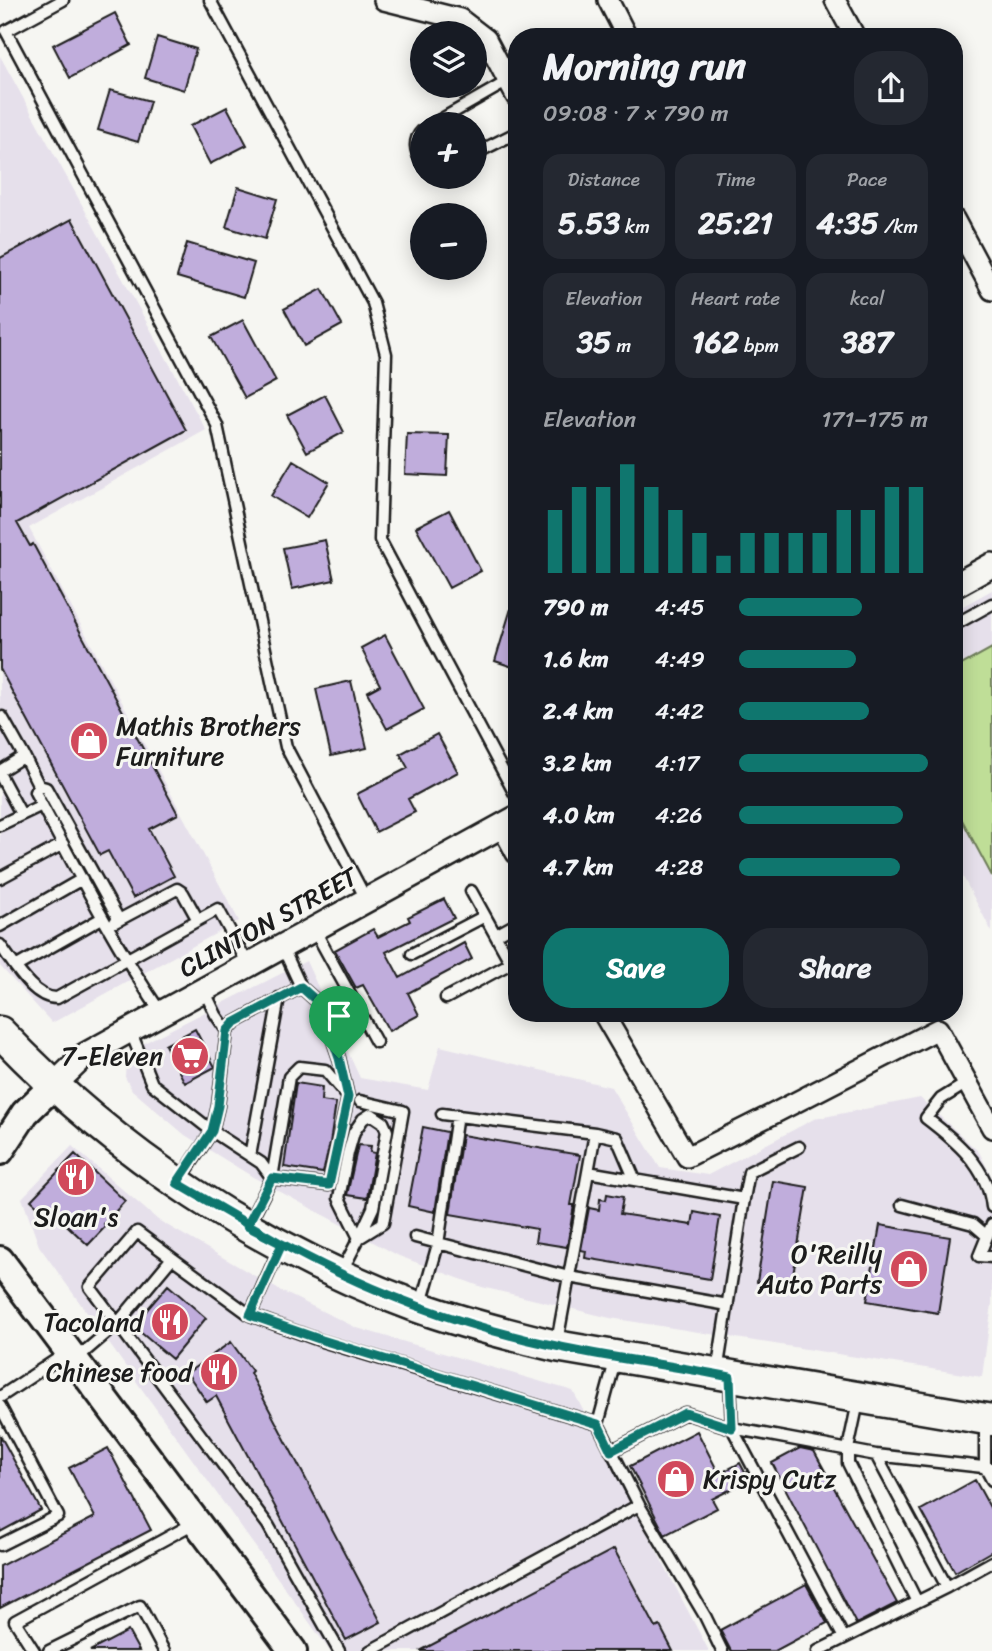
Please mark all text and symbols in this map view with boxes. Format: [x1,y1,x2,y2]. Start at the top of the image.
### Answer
map controls [410,21,487,280]
button: layers [410,21,487,98]
text: Morning run [543,33,746,100]
button: share [854,51,928,125]
text: 09:08 · 7 × 790 m [543,93,728,134]
button: + [410,112,487,189]
text: Distance [568,163,640,196]
text: Time [715,163,756,196]
text: Pace [847,163,887,196]
text: 5.53 [558,196,620,250]
text: 25:21 [698,196,773,250]
text: 4:35 [816,196,879,250]
button: − [410,203,487,280]
text: km [620,210,650,243]
text: /km [879,210,918,243]
text: Elevation [565,282,642,315]
text: Heart rate [691,282,780,315]
text: kcal [850,282,884,315]
text: 35 [577,315,611,369]
text: 162 [692,315,739,369]
text: 387 [841,315,893,369]
text: m [611,329,631,362]
text: bpm [739,329,779,362]
text: Elevation [543,399,636,440]
text: 171–175 m [821,399,928,440]
text: 790 m [543,587,608,628]
text: 4:45 [655,587,705,628]
text: 1.6 km [543,639,609,680]
text: 4:49 [655,639,705,680]
text: 2.4 km [543,691,613,732]
text: 4:42 [655,691,704,732]
place label: Mathis Brothers Furniture [116,703,301,779]
shop icon: Mathis Brothers Furniture [68,720,110,762]
text: 3.2 km [543,743,612,784]
text: 4:17 [655,743,699,784]
text: 4.0 km [543,795,615,836]
text: 4:26 [655,795,703,836]
text: 4.7 km [543,847,613,888]
text: 4:28 [655,847,703,888]
street label: CLINTON STREET [170,853,368,990]
button: Save [543,928,729,1008]
button: Share [743,928,928,1008]
pin [309,986,369,1058]
icon: arrive [320,997,358,1035]
place label: 7-Eleven [61,1033,163,1079]
supermarket icon: 7-Eleven [169,1035,211,1077]
restaurant icon: Sloan's [55,1156,97,1198]
place label: Sloan's [34,1194,119,1240]
place label: O'Reilly Auto Parts [757,1231,883,1307]
shop icon: O'Reilly Auto Parts [888,1248,930,1290]
place label: Tacoland [43,1299,145,1345]
restaurant icon: Tacoland [149,1301,191,1343]
place label: Chinese food [46,1349,194,1395]
restaurant icon: Chinese food [198,1351,240,1393]
place label: Krispy Cutz [703,1456,837,1502]
shop icon: Krispy Cutz [655,1458,697,1500]

